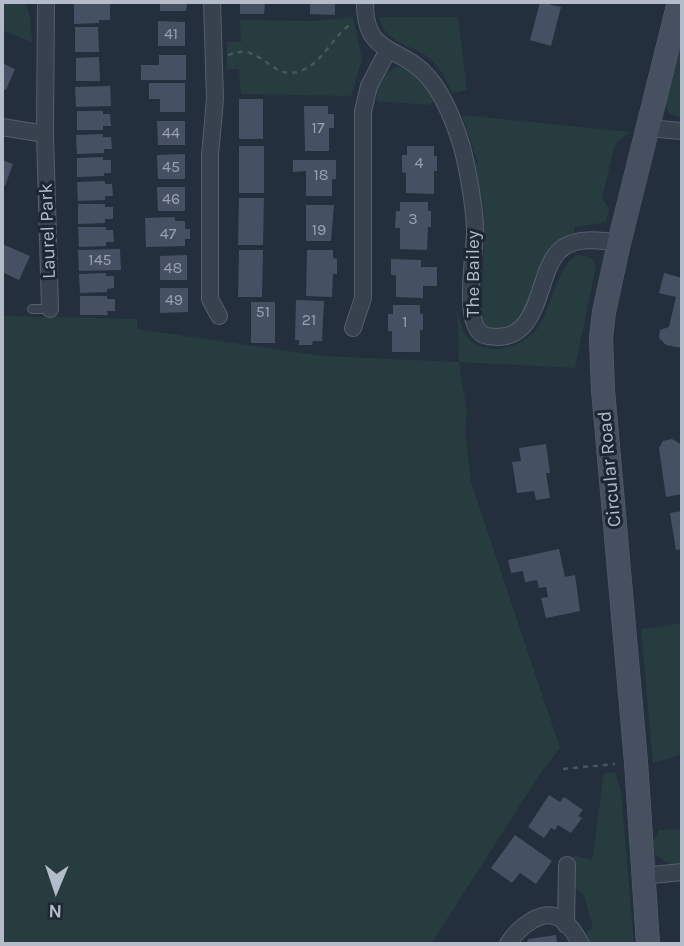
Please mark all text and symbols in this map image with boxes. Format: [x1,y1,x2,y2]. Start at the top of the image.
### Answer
house number: 41 [164,24,178,44]
house number: 17 [312,118,324,138]
house number: 44 [162,123,180,143]
house number: 4 [415,153,423,173]
house number: 45 [162,157,180,177]
house number: 18 [313,165,329,185]
street label: Laurel Park [35,183,61,279]
house number: 46 [162,189,180,209]
house number: 3 [408,209,418,229]
house number: 19 [312,220,326,240]
house number: 47 [160,224,176,244]
street label: The Bailey [463,230,485,318]
house number: 145 [88,250,112,270]
house number: 48 [164,258,182,278]
house number: 49 [165,290,183,310]
house number: 51 [256,302,270,322]
house number: 21 [302,310,316,330]
house number: 1 [402,312,408,332]
street label: Circular Road [594,410,626,528]
north arrow [21,855,91,925]
text: N [48,900,62,922]

